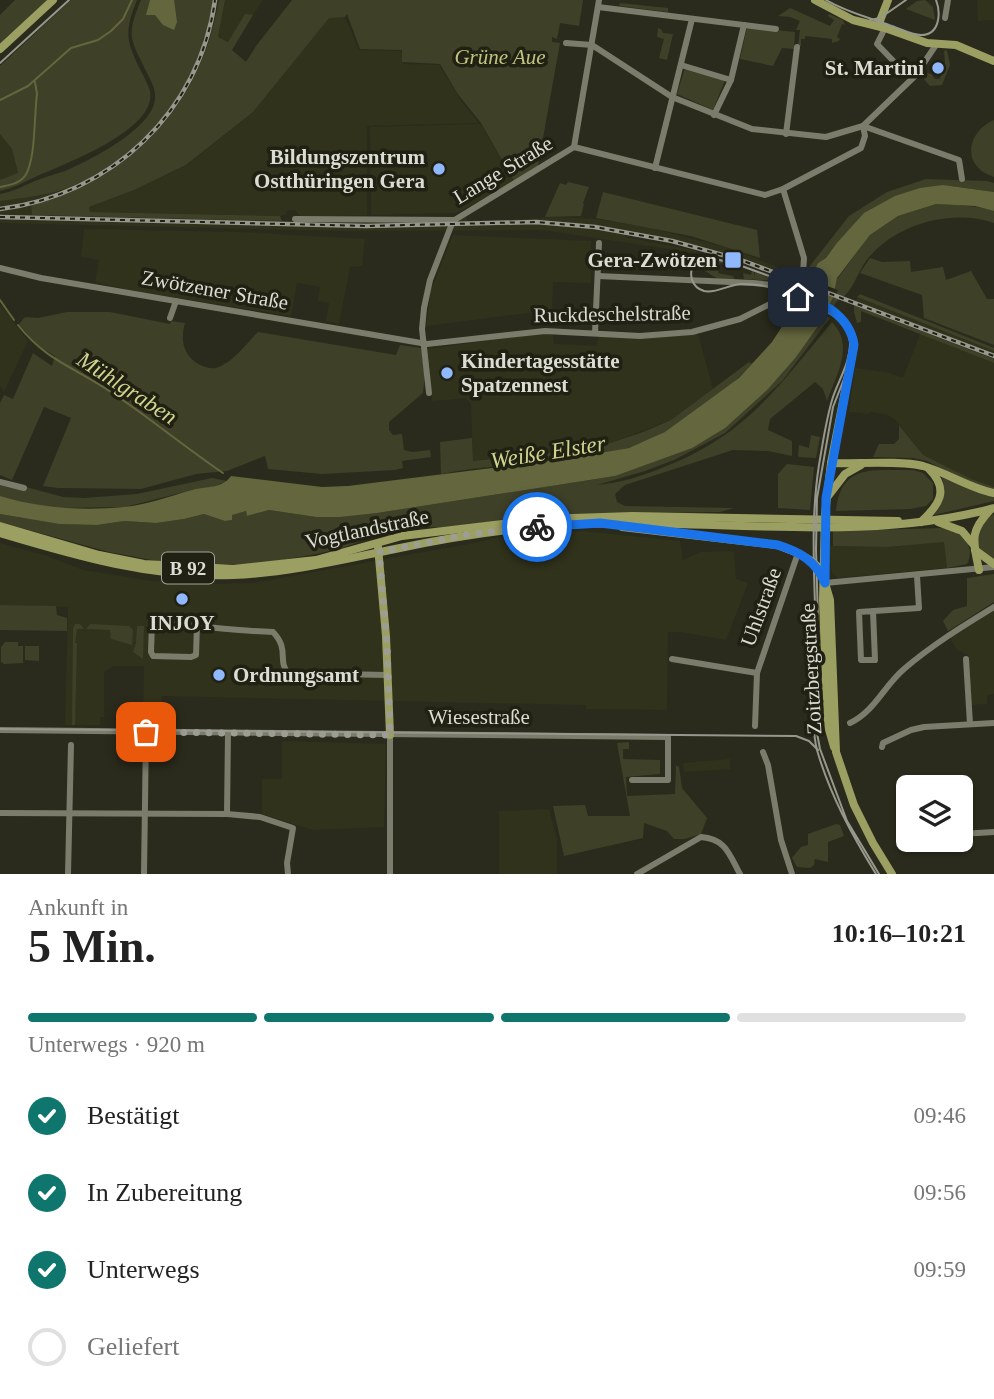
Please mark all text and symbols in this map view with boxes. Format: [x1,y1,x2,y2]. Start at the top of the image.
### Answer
park label: Grüne Aue [454,45,546,69]
place label: St. Martini [825,56,924,80]
marker: St. Martini [930,60,946,76]
street label: Lange Straße [449,131,557,209]
place label: Bildungszentrum Ostthüringen Gera [254,145,425,193]
marker: Bildungszentrum Ostthüringen Gera [431,161,447,177]
place label: Gera-Zwötzen [588,248,717,272]
marker: Gera-Zwötzen [723,250,743,270]
street label: Zwötzener Straße [140,265,290,315]
pin [768,267,828,327]
icon: home [779,278,817,316]
street label: Ruckdeschelstraße [533,301,691,327]
water label: Mühlgraben [72,346,181,429]
place label: Kindertagesstätte Spatzennest [461,349,620,397]
marker: Kindertagesstätte Spatzennest [439,365,455,381]
water label: Weiße Elster [489,430,608,473]
courier [502,492,572,562]
street label: Vogtlandstraße [303,504,431,554]
icon: bike [518,508,556,546]
road number: B 92 [162,552,214,583]
street label: Uhlstraße [736,565,786,649]
marker: INJOY [174,591,190,607]
street label: Zoitzbergstraße [796,603,826,735]
place label: INJOY [149,611,215,635]
place label: Ordnungsamt [233,663,359,687]
marker: Ordnungsamt [211,667,227,683]
pin [116,702,176,762]
street label: Wiesestraße [428,705,530,729]
icon: bag [127,713,165,751]
map controls [896,775,973,852]
button: layers [896,775,973,852]
text: Ankunft in [28,895,128,920]
text: 10:16–10:21 [832,919,966,948]
text: 5 Min. [28,921,156,972]
text: Unterwegs · 920 m [28,1032,205,1057]
icon: check [28,1097,66,1135]
text: Bestätigt [87,1101,179,1130]
text: 09:46 [914,1103,966,1128]
icon: check [28,1174,66,1212]
text: In Zubereitung [87,1178,242,1207]
text: 09:56 [914,1180,966,1205]
icon: check [28,1251,66,1289]
text: Unterwegs [87,1255,200,1284]
text: 09:59 [914,1257,966,1282]
text: Geliefert [87,1332,179,1361]

